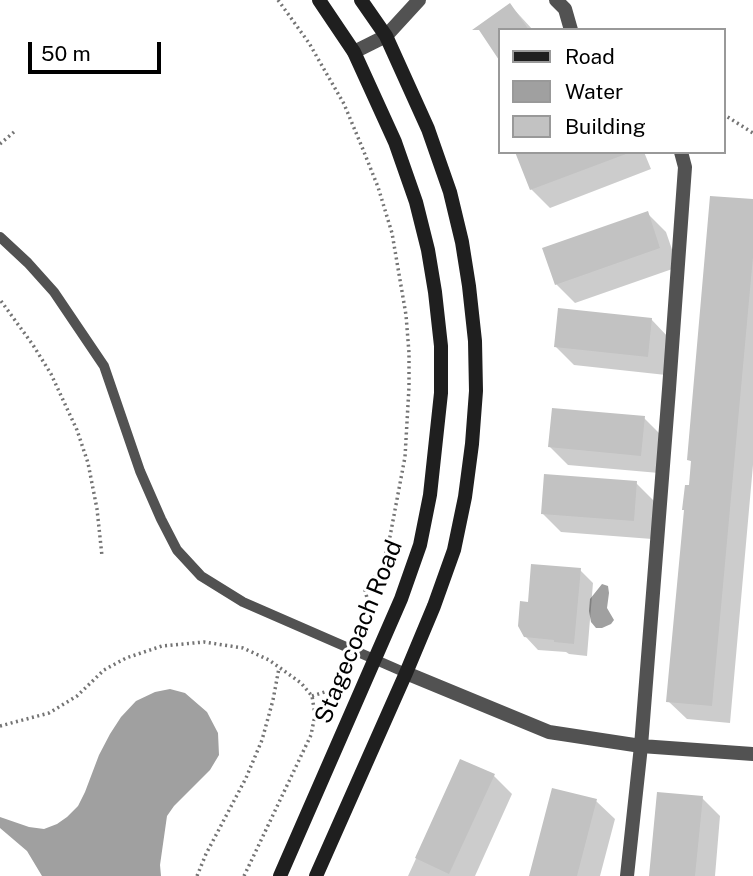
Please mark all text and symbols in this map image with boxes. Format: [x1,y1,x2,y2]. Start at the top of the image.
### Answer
scale bar [32,28,164,72]
legend [498,28,725,154]
text: 50 m [41,41,91,66]
text: Road [565,44,615,69]
text: Water [565,79,623,104]
text: Building [565,114,646,139]
street label: Stagecoach Road [309,536,409,728]

